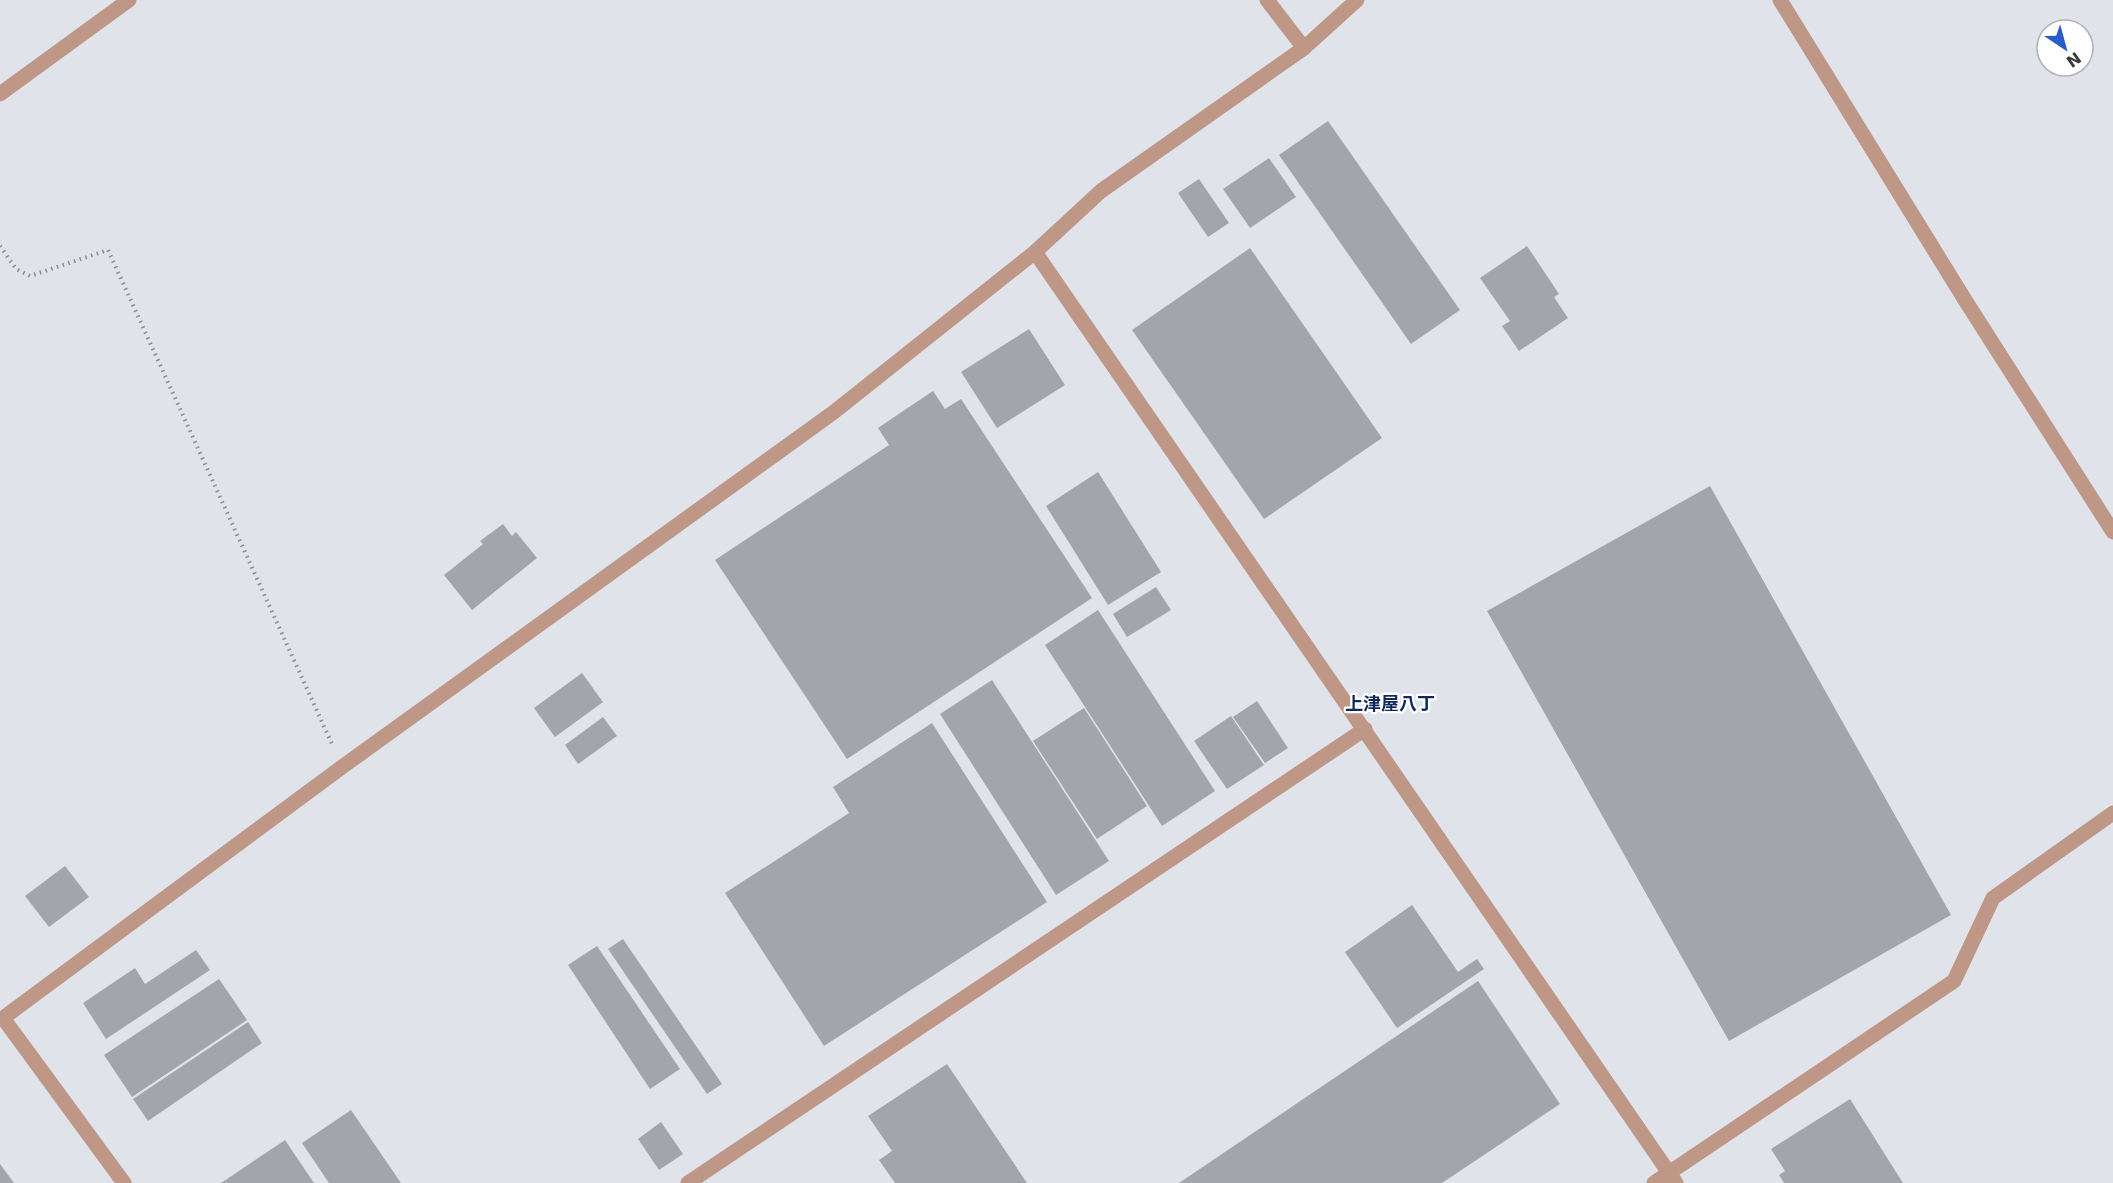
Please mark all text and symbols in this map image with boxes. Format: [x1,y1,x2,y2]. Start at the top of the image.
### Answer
north arrow [2035,18,2095,78]
text: N [2063,48,2085,71]
district label: 上津屋八丁 [1345,693,1435,714]

